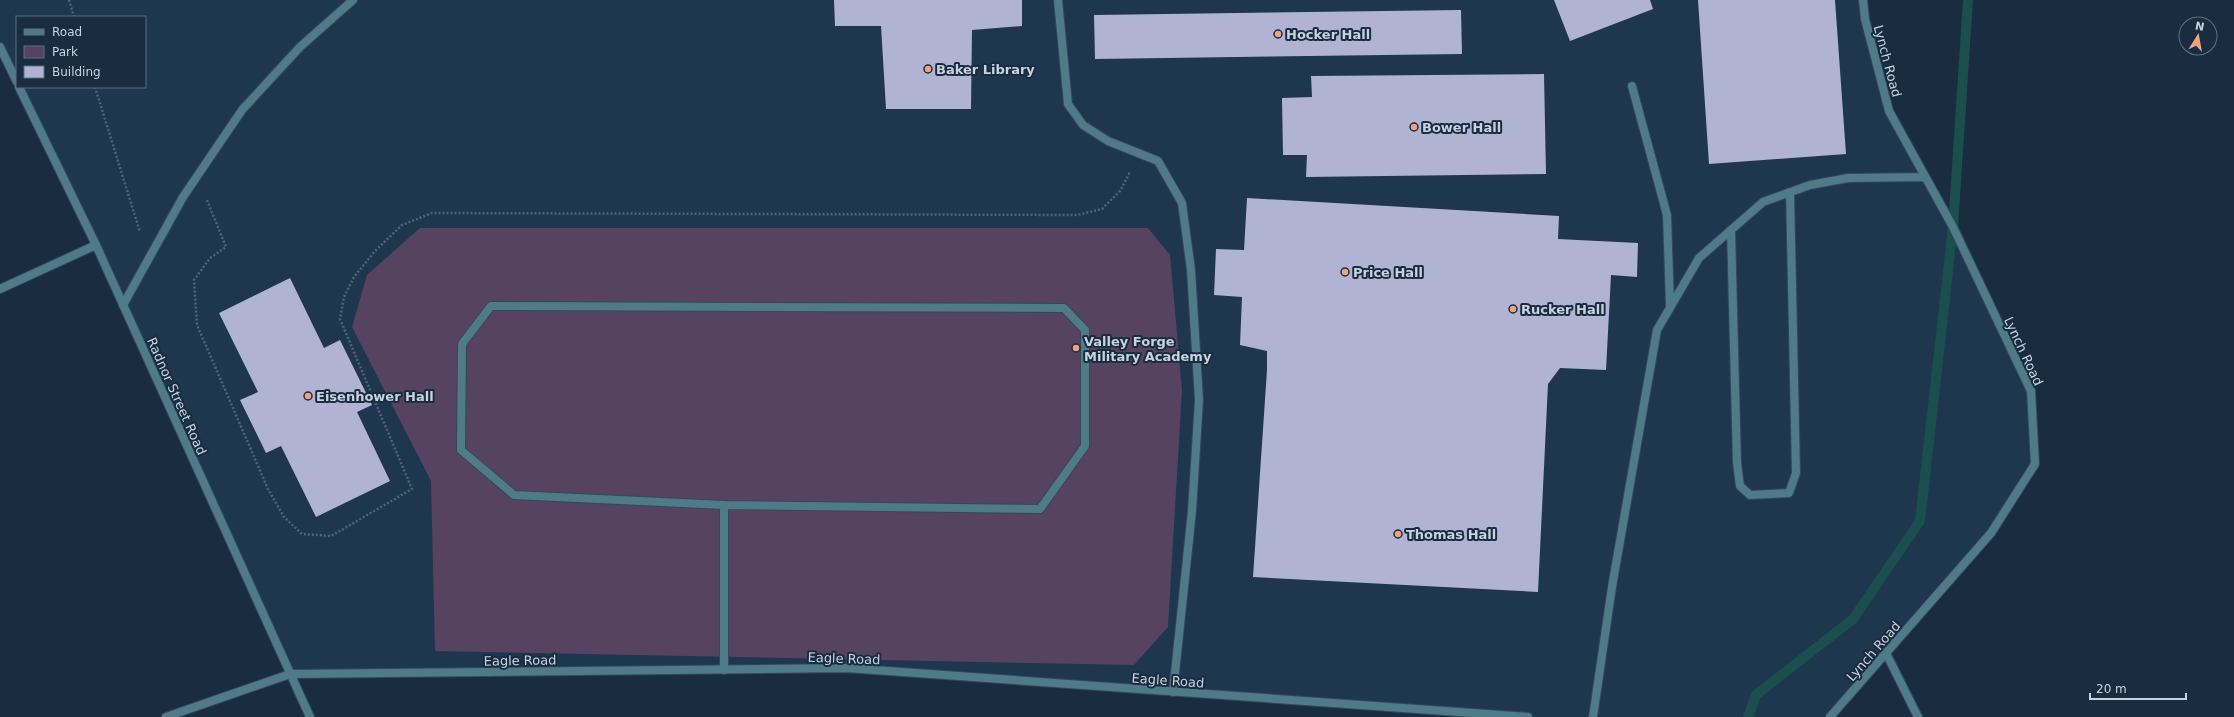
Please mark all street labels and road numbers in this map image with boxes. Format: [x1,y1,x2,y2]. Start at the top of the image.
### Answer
street label: Lynch Road [1871,23,1904,99]
street label: Lynch Road [2001,314,2046,388]
street label: Radnor Street Road [144,335,209,457]
street label: Lynch Road [1843,618,1903,684]
street label: Eagle Road [807,650,881,667]
street label: Eagle Road [483,652,557,669]
street label: Eagle Road [1131,670,1205,691]

